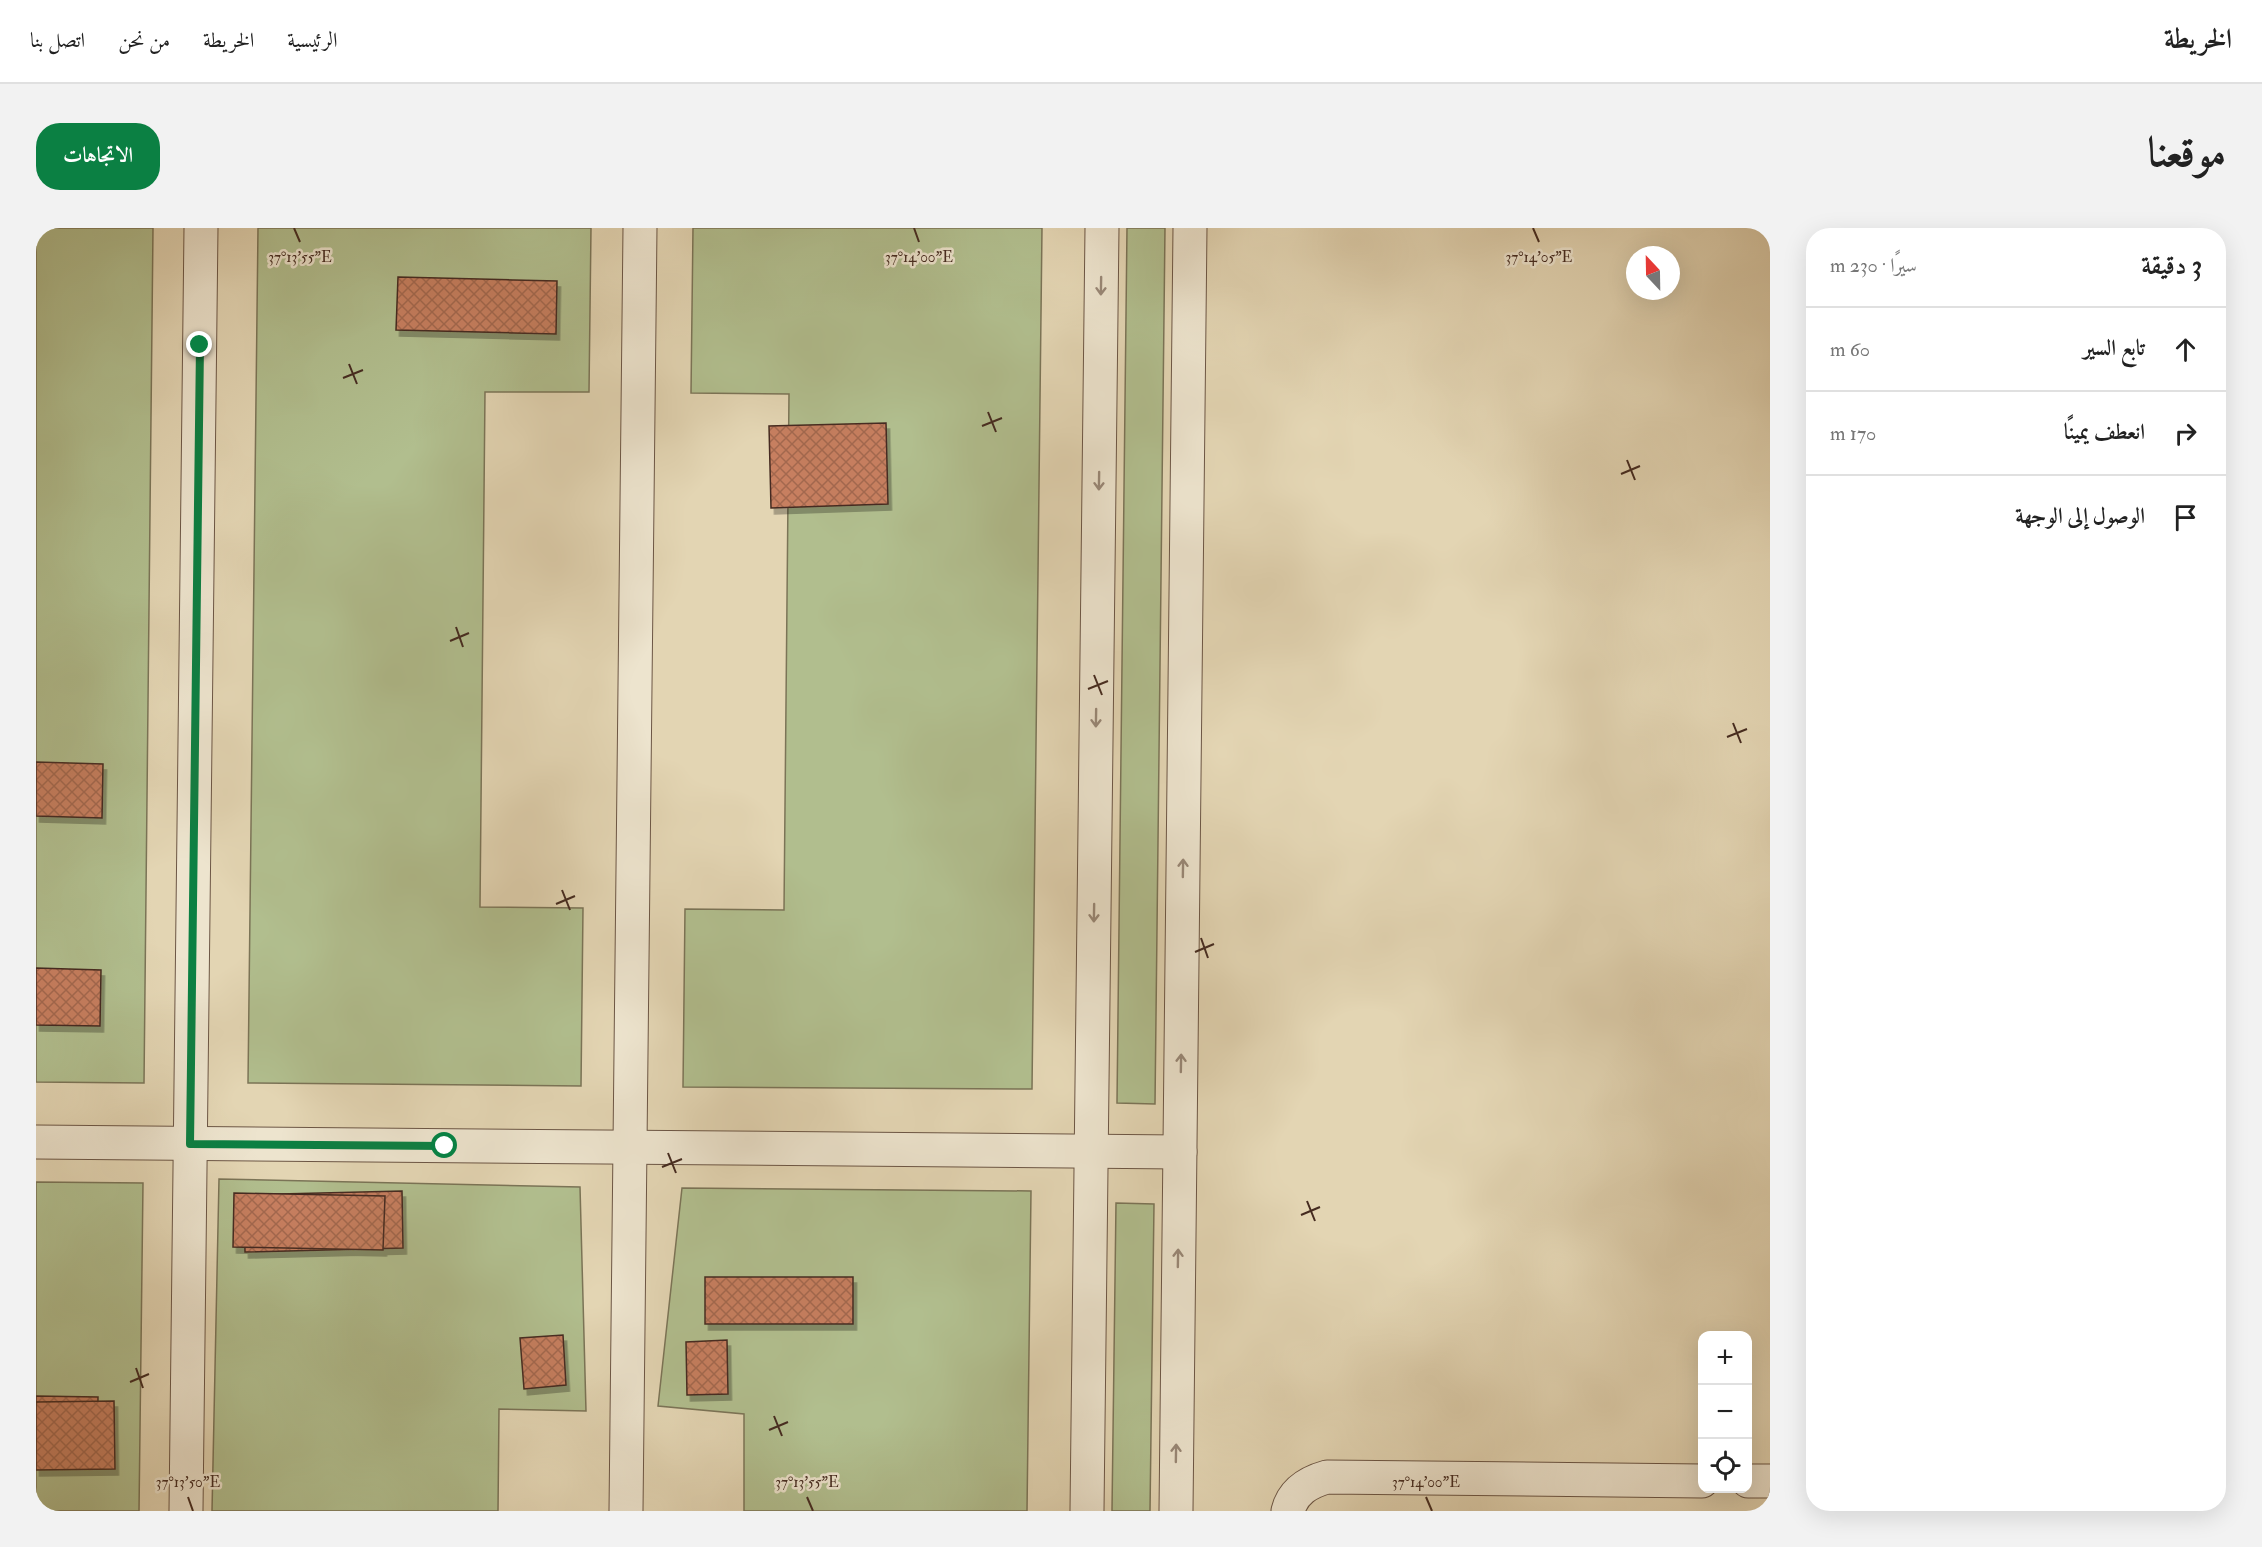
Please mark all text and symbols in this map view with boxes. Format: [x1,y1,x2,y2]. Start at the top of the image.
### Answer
text: الخريطة [2164,22,2232,57]
text: اتصل بنا [30,27,85,54]
text: من نحن [118,27,170,54]
text: الخريطة [203,27,254,54]
text: الرئيسية [287,27,338,54]
button: الاتجاهات [36,123,160,190]
text: موقعنا [2148,127,2226,179]
north arrow [1626,246,1680,300]
text: 37°13'55"E [268,248,332,267]
text: 37°14'00"E [885,248,953,267]
text: 37°14'05"E [1506,248,1573,267]
text: 3 دقيقة [2141,250,2202,282]
text: سيرًا · 230 m [1830,253,1917,278]
one-way arrow [1095,276,1107,296]
route end [186,331,212,357]
icon: ahead [2169,333,2202,366]
text: تابع السير [2083,334,2145,362]
text: 60 m [1830,337,1870,362]
icon: right [2169,417,2202,450]
text: انعطف يمينًا [2064,418,2145,446]
text: 170 m [1830,421,1876,446]
one-way arrow [1093,471,1105,491]
icon: arrive [2169,501,2202,534]
text: الوصول إلى الوجهة [2015,502,2145,530]
one-way arrow [1090,708,1102,728]
one-way arrow [1177,858,1189,878]
one-way arrow [1088,903,1100,923]
one-way arrow [1175,1053,1187,1073]
route start [431,1132,457,1158]
one-way arrow [1173,1248,1184,1268]
map controls [1698,1331,1752,1493]
button: + [1698,1331,1752,1385]
button: − [1698,1385,1752,1439]
button: locate [1698,1439,1752,1493]
one-way arrow [1170,1443,1182,1463]
text: 37°13'50"E [156,1473,220,1492]
text: 37°13'55"E [775,1473,839,1492]
text: 37°14'00"E [1392,1473,1460,1492]

